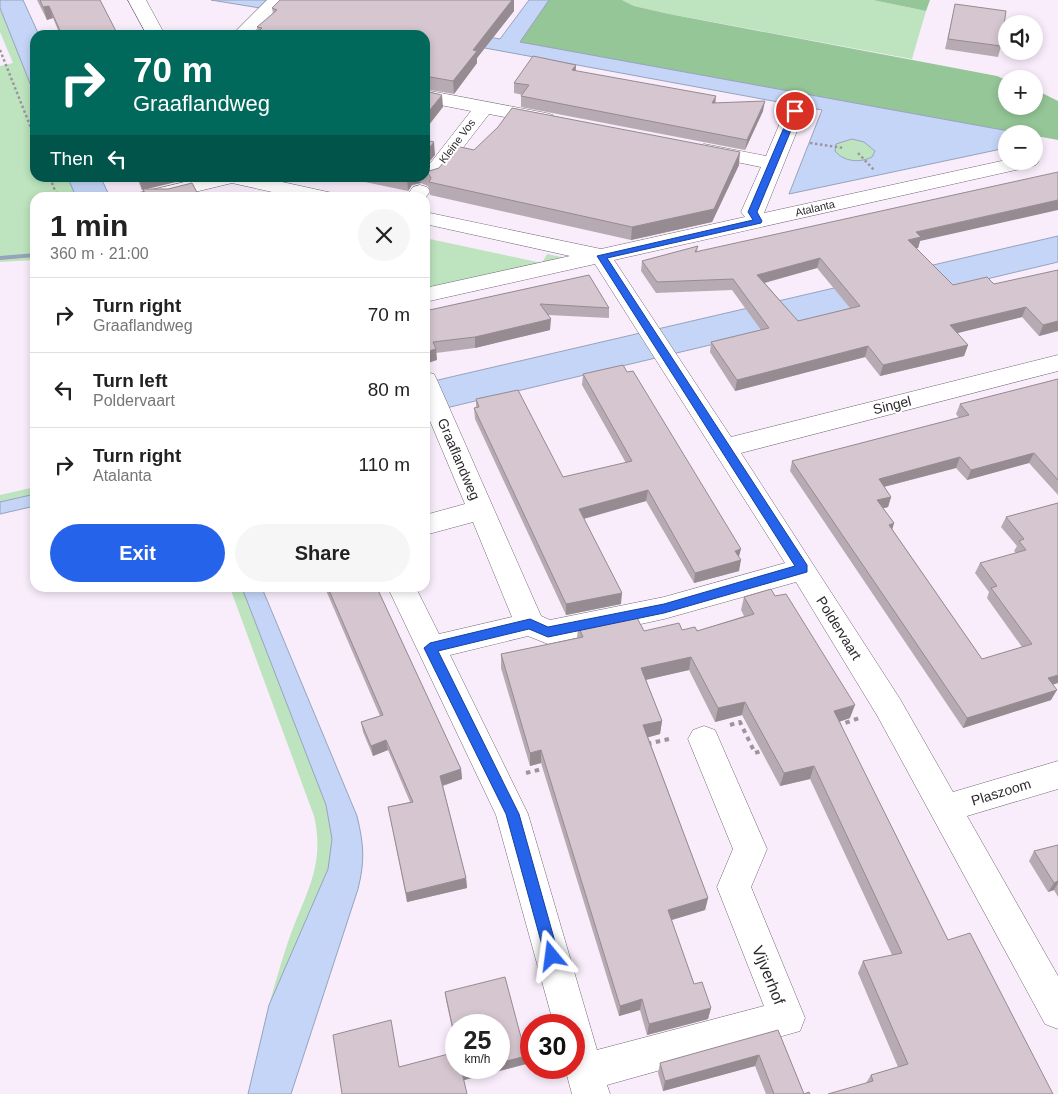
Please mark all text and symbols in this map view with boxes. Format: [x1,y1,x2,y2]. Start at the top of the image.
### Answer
map controls [998,15,1043,170]
button: sound [998,15,1043,60]
icon: right [50,50,115,115]
text: 70 m [133,50,213,89]
button: + [998,70,1043,115]
pin [774,90,816,132]
text: Graaflandweg [133,91,270,116]
icon: arrive [781,97,809,125]
street label: Kleine Vos [437,116,478,165]
button: − [998,125,1043,170]
icon: left [103,145,131,173]
text: Then [50,148,93,169]
street label: Atalanta [794,197,837,218]
text: 1 min [50,209,128,242]
button: close [358,209,410,261]
text: 360 m · 21:00 [50,245,149,262]
text: Turn right [93,295,181,316]
icon: right [50,301,78,329]
text: 70 m [368,304,410,325]
text: Graaflandweg [93,317,193,334]
text: Turn left [93,370,168,391]
icon: left [50,376,78,404]
text: 80 m [368,379,410,400]
text: Poldervaart [93,392,175,409]
street label: Singel [871,393,913,417]
street label: Graaflandweg [435,416,483,502]
text: Turn right [93,445,181,466]
icon: right [50,451,78,479]
text: 110 m [359,454,410,475]
text: Atalanta [93,467,152,484]
button: Exit [50,524,225,582]
button: Share [235,524,410,582]
street label: Poldervaart [813,593,865,663]
street label: Plaszoom [969,775,1033,809]
position arrow [525,929,577,981]
street label: Vijverhof [749,943,788,1008]
speed limit sign: 30 [520,1014,585,1079]
text: 25 [464,1026,491,1054]
text: km/h [464,1052,491,1066]

